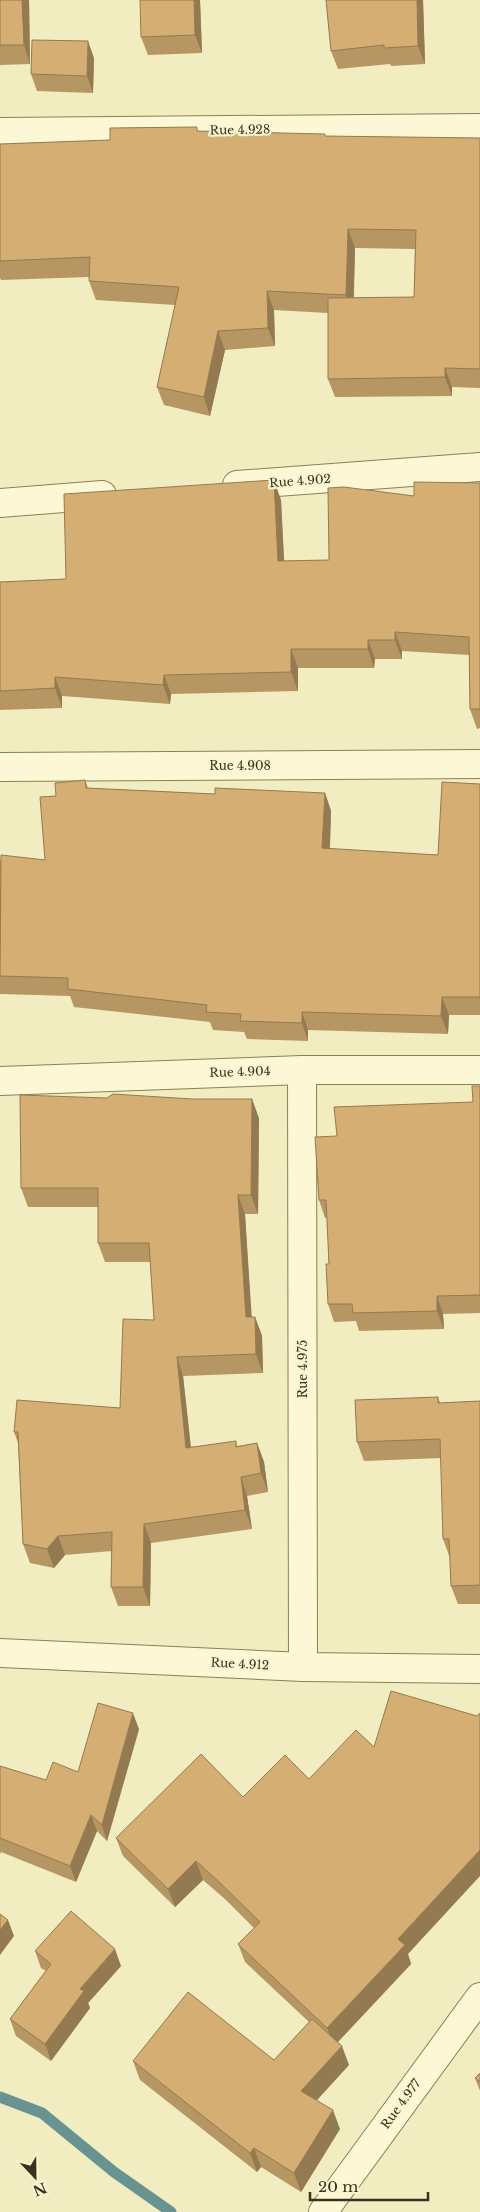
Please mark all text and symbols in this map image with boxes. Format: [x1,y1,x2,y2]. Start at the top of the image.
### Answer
street label: Rue 4.928 [210,121,270,138]
street label: Rue 4.902 [269,471,331,490]
street label: Rue 4.908 [209,758,271,773]
street label: Rue 4.904 [209,1063,271,1080]
street label: Rue 4.975 [295,1340,310,1398]
street label: Rue 4.912 [210,1654,270,1673]
street label: Rue 4.977 [378,2075,424,2131]
north arrow [10,2152,60,2202]
scale bar [310,2170,428,2202]
text: 20 m [318,2177,358,2196]
text: N [30,2178,49,2200]

